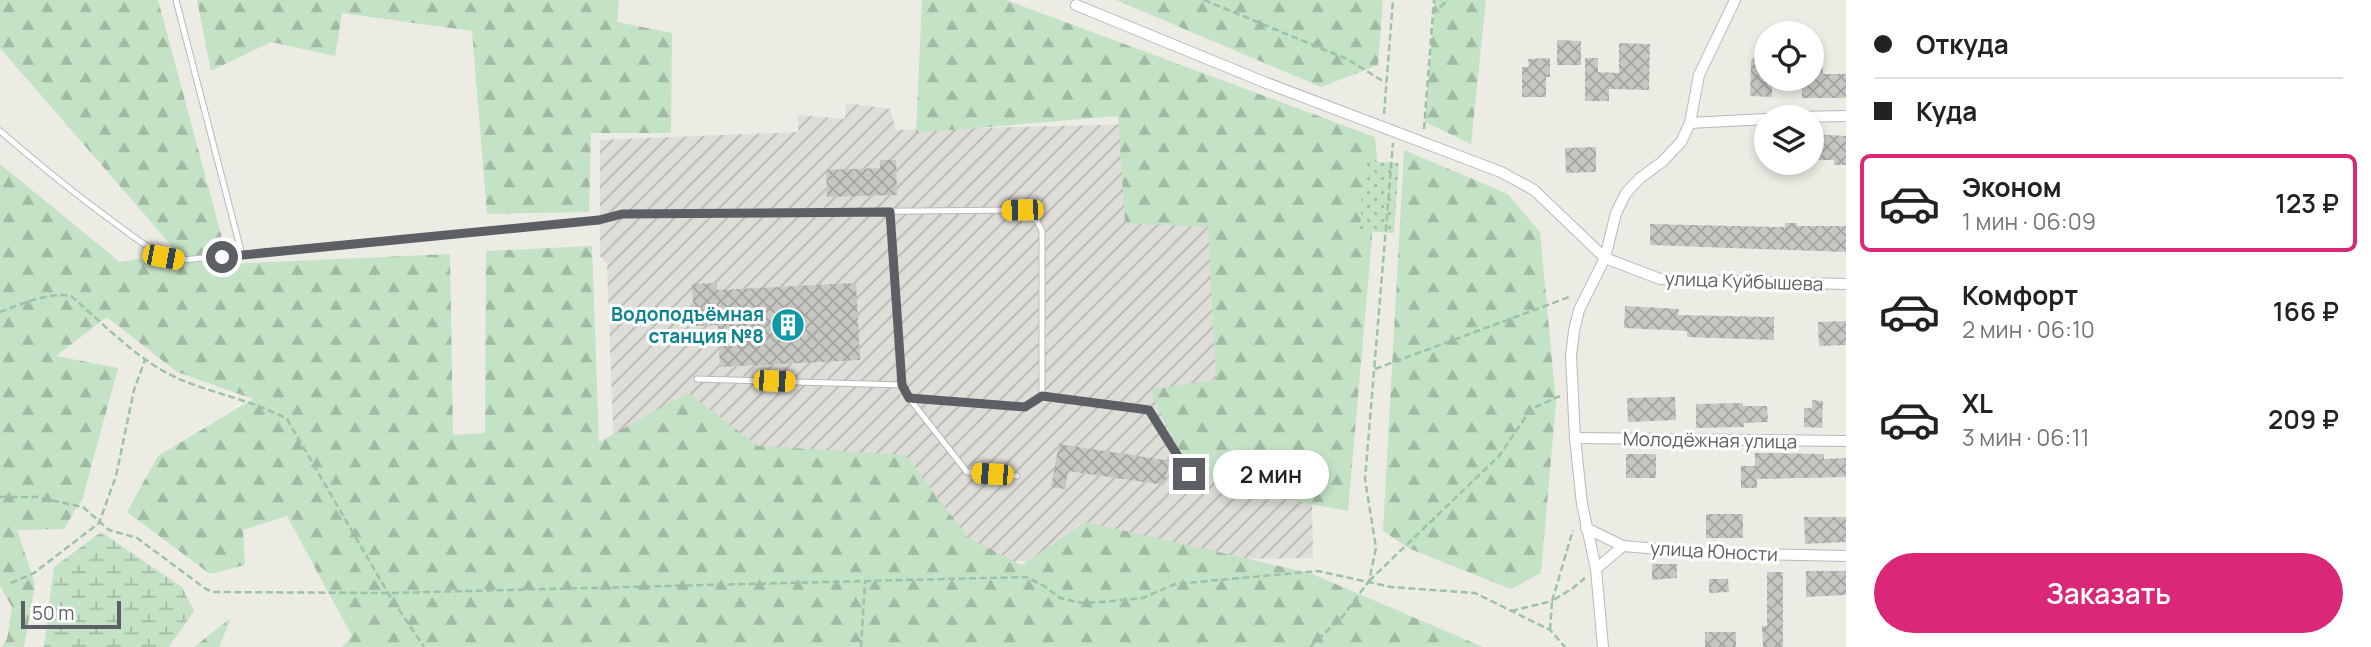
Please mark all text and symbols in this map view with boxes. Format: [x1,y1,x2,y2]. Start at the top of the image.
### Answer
map controls [1754,21,1824,175]
button: locate [1754,21,1824,91]
text: Откуда [1916,26,2009,62]
text: Куда [1916,93,1977,129]
button: layers [1754,105,1824,175]
text: Эконом [1962,169,2062,205]
icon: car [1878,172,1941,235]
text: 123 ₽ [2275,185,2339,221]
car [1001,199,1044,221]
text: 1 мин · 06:09 [1962,205,2096,237]
route start [206,241,238,273]
car [141,243,186,271]
street label: улица Куйбышева [1664,265,1824,297]
text: Комфорт [1962,277,2078,313]
icon: car [1878,280,1941,343]
text: 166 ₽ [2273,293,2339,329]
place label: Водоподъёмная станция №8 [611,301,764,349]
building icon: Водоподъёмная станция №8 [769,306,807,344]
text: 2 мин · 06:10 [1962,313,2095,345]
car [753,370,796,392]
text: XL [1962,385,1993,421]
icon: car [1878,388,1941,451]
text: 209 ₽ [2268,401,2339,437]
text: 3 мин · 06:11 [1962,421,2089,453]
street label: Молодёжная улица [1623,425,1797,455]
callout: 2 мин [1214,449,1329,498]
route end [1173,458,1205,490]
text: 2 мин [1240,458,1302,490]
car [971,462,1014,486]
street label: улица Юности [1649,535,1779,567]
button: Заказать [1874,553,2343,633]
scale bar [21,598,121,630]
text: 50 m [32,600,74,626]

